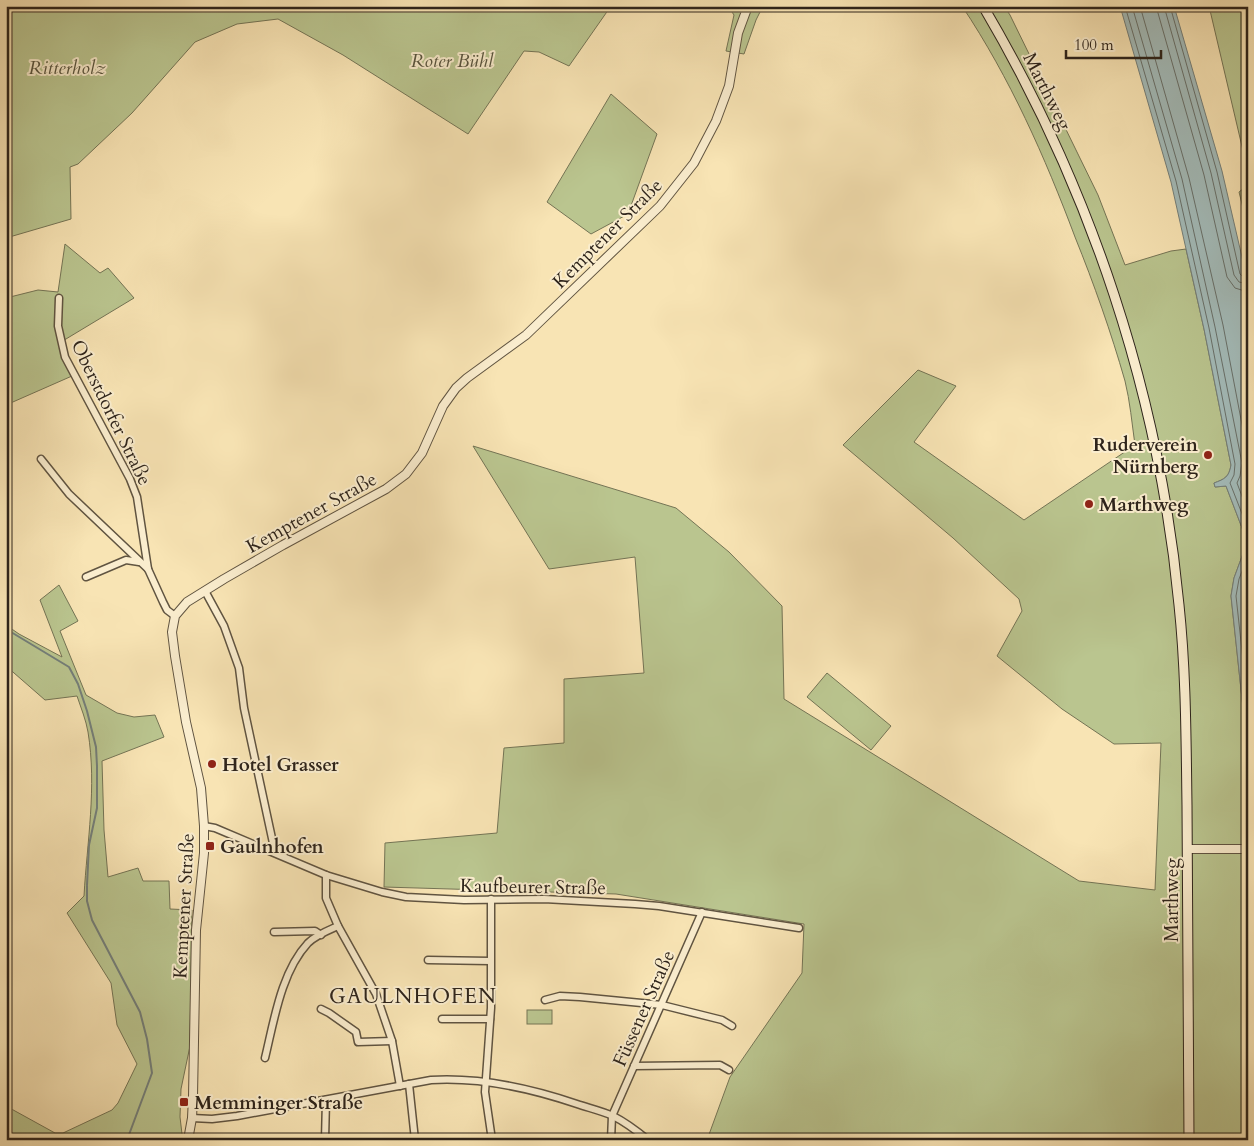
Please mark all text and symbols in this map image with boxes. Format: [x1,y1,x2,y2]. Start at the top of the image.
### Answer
scale bar [1066,28,1162,60]
text: 100 m [1074,35,1114,55]
park label: Roter Bühl [411,48,494,74]
street label: Marthweg [1016,48,1078,135]
park label: Ritterholz [28,55,106,81]
street label: Kemptener Straße [547,173,668,294]
street label: Oberstdorfer Straße [65,335,158,490]
place label: Ruderverein Nürnberg [1093,432,1199,480]
marker: Ruderverein Nürnberg [1202,449,1214,461]
street label: Kemptener Straße [241,466,381,560]
place label: Marthweg [1099,492,1189,518]
marker: Marthweg [1083,498,1095,510]
place label: Hotel Grasser [222,752,339,778]
marker: Hotel Grasser [206,758,218,770]
street label: Kemptener Straße [167,833,201,979]
place label: Gaulnhofen [220,834,325,860]
marker: Gaulnhofen [204,840,216,852]
street label: Marthweg [1159,858,1185,942]
street label: Kaufbeurer Straße [460,873,606,901]
street label: Füssener Straße [607,946,681,1071]
district label: GAULNHOFEN [329,982,497,1011]
place label: Memminger Straße [194,1090,363,1116]
marker: Memminger Straße [178,1096,190,1108]

